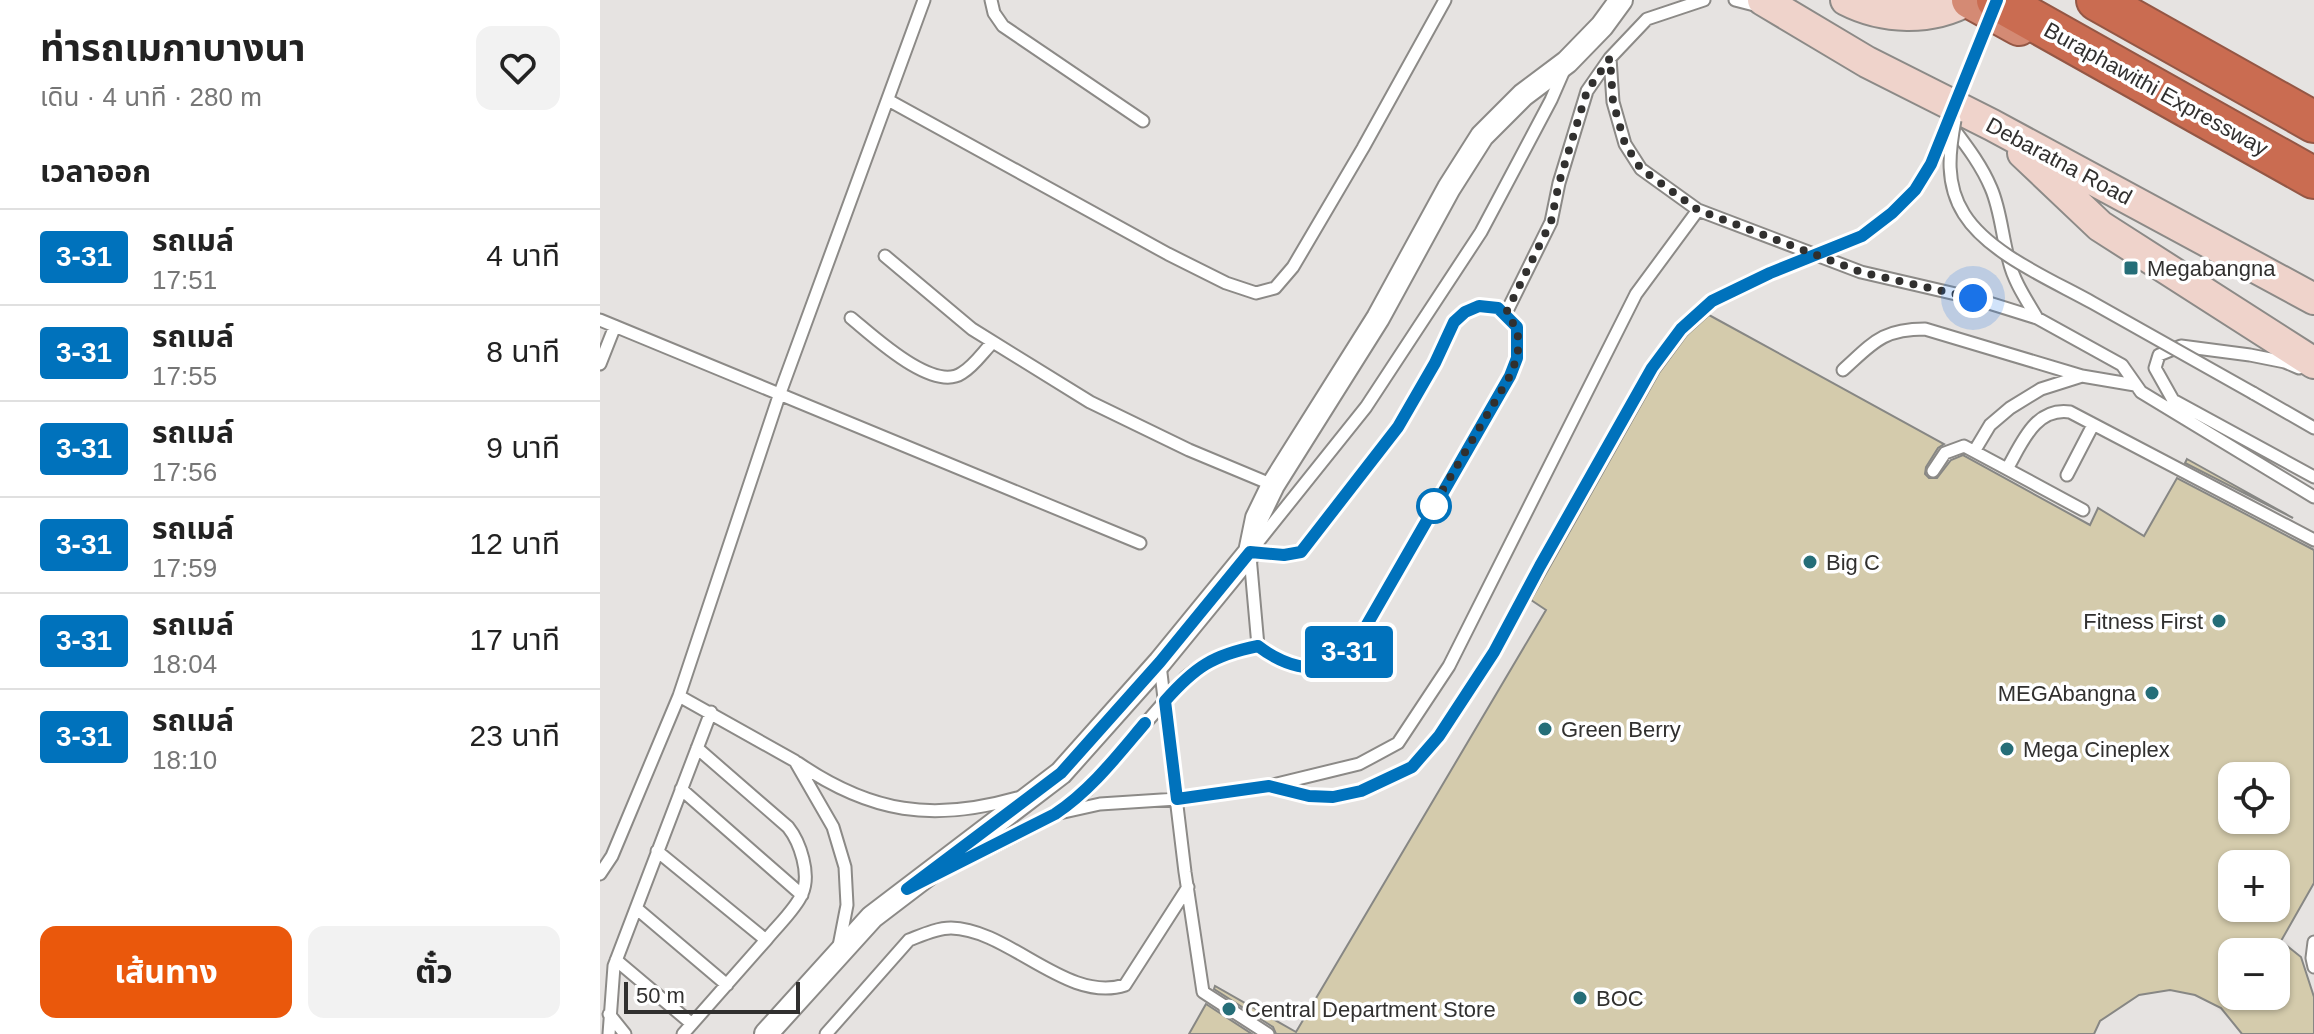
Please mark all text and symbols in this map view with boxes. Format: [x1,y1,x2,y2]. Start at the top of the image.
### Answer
street label: Buraphawithi Expressway [2040,17,2272,161]
button: heart [476,26,560,110]
text: ท่ารถเมกาบางนา [40,27,306,69]
text: เดิน · 4 นาที · 280 m [40,82,262,112]
street label: Debaratna Road [1982,112,2136,210]
text: เวลาออก [40,155,151,188]
text: รถเมล์ [152,224,234,257]
text: 4 นาที [486,239,560,272]
text: 3-31 [56,241,112,272]
place label: Megabangna [2147,256,2276,281]
marker: Megabangna [2122,259,2140,277]
text: 17:51 [152,265,217,295]
your location [1953,278,1993,318]
text: รถเมล์ [152,320,234,353]
text: 8 นาที [486,335,560,368]
text: 3-31 [56,337,112,368]
text: 17:55 [152,361,217,391]
text: รถเมล์ [152,416,234,449]
text: 9 นาที [486,431,560,464]
text: 3-31 [56,433,112,464]
text: 17:56 [152,457,217,487]
unlabelled marker [1417,489,1451,523]
text: รถเมล์ [152,512,234,545]
text: 12 นาที [469,527,560,560]
text: 3-31 [56,529,112,560]
place label: Big C [1826,550,1880,575]
text: 17:59 [152,553,217,583]
marker: Big C [1801,553,1819,571]
text: รถเมล์ [152,608,234,641]
place label: Fitness First [2083,609,2203,634]
marker: Fitness First [2210,612,2228,630]
text: 17 นาที [469,623,560,656]
text: 3-31 [56,625,112,656]
line badge: 3-31 [1293,626,1405,678]
text: 3-31 [1321,636,1377,667]
text: 18:04 [152,649,217,679]
place label: MEGAbangna [1998,681,2137,706]
marker: MEGAbangna [2143,684,2161,702]
text: รถเมล์ [152,704,234,737]
place label: Green Berry [1561,717,1681,742]
text: 23 นาที [469,719,560,752]
marker: Green Berry [1536,720,1554,738]
text: 3-31 [56,721,112,752]
place label: Mega Cineplex [2023,737,2170,762]
marker: Mega Cineplex [1998,740,2016,758]
text: 18:10 [152,745,217,775]
map controls [2218,762,2290,1010]
button: locate [2218,762,2290,834]
button: + [2218,850,2290,922]
button: เส้นทาง [40,926,292,1018]
button: ตั๋ว [308,926,560,1018]
button: − [2218,938,2290,1010]
scale bar [624,978,800,1014]
text: 50 m [636,983,685,1008]
place label: BOC [1596,986,1644,1011]
marker: BOC [1571,989,1589,1007]
place label: Central Department Store [1245,997,1496,1022]
marker: Central Department Store [1220,1000,1238,1018]

